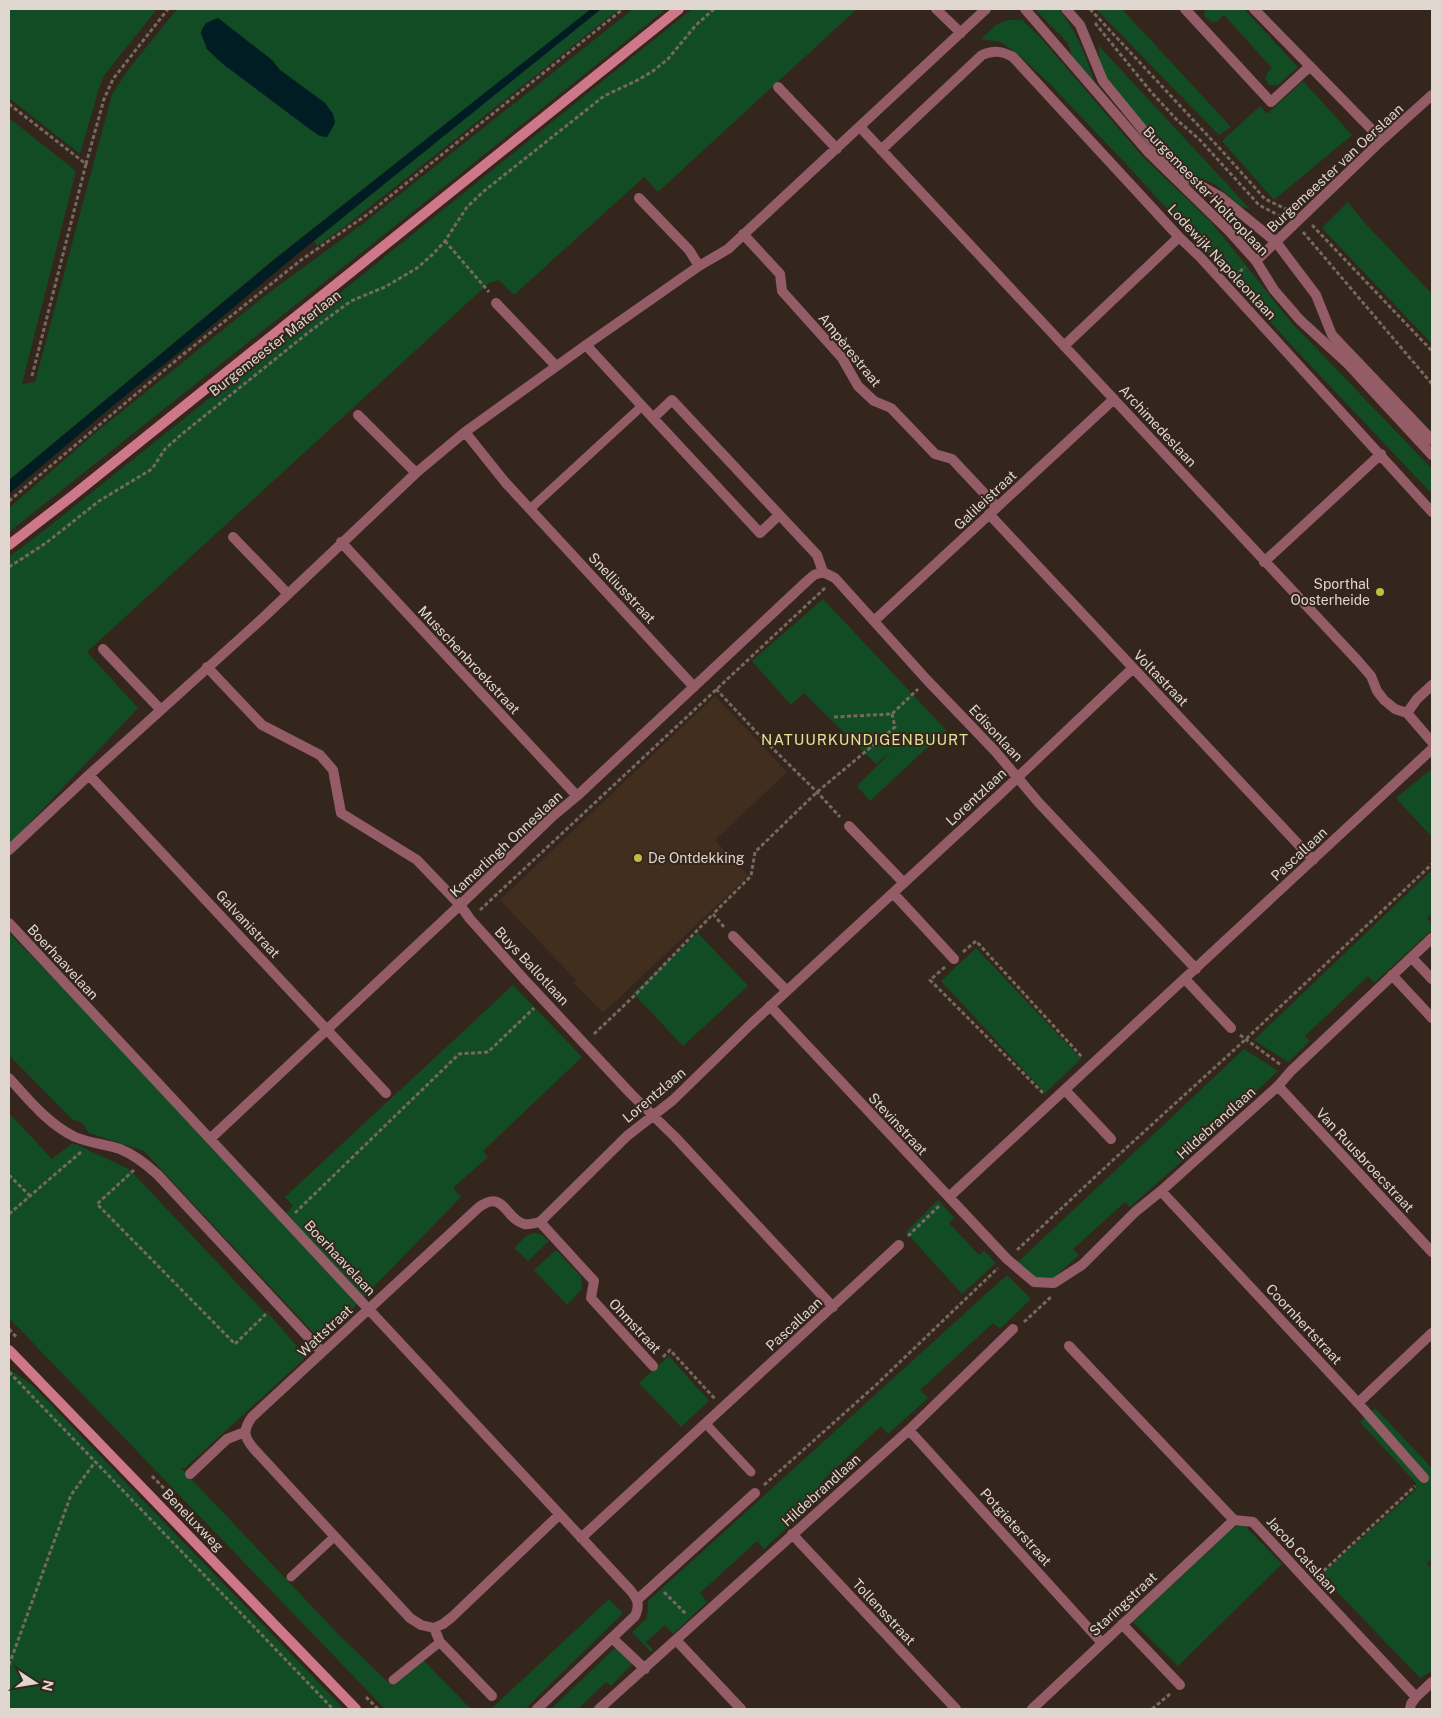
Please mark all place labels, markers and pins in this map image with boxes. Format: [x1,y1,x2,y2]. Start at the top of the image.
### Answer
place label: Sporthal Oosterheide [1291,576,1370,608]
marker: Sporthal Oosterheide [1374,586,1386,598]
place label: De Ontdekking [648,850,745,866]
marker: De Ontdekking [632,852,644,864]

